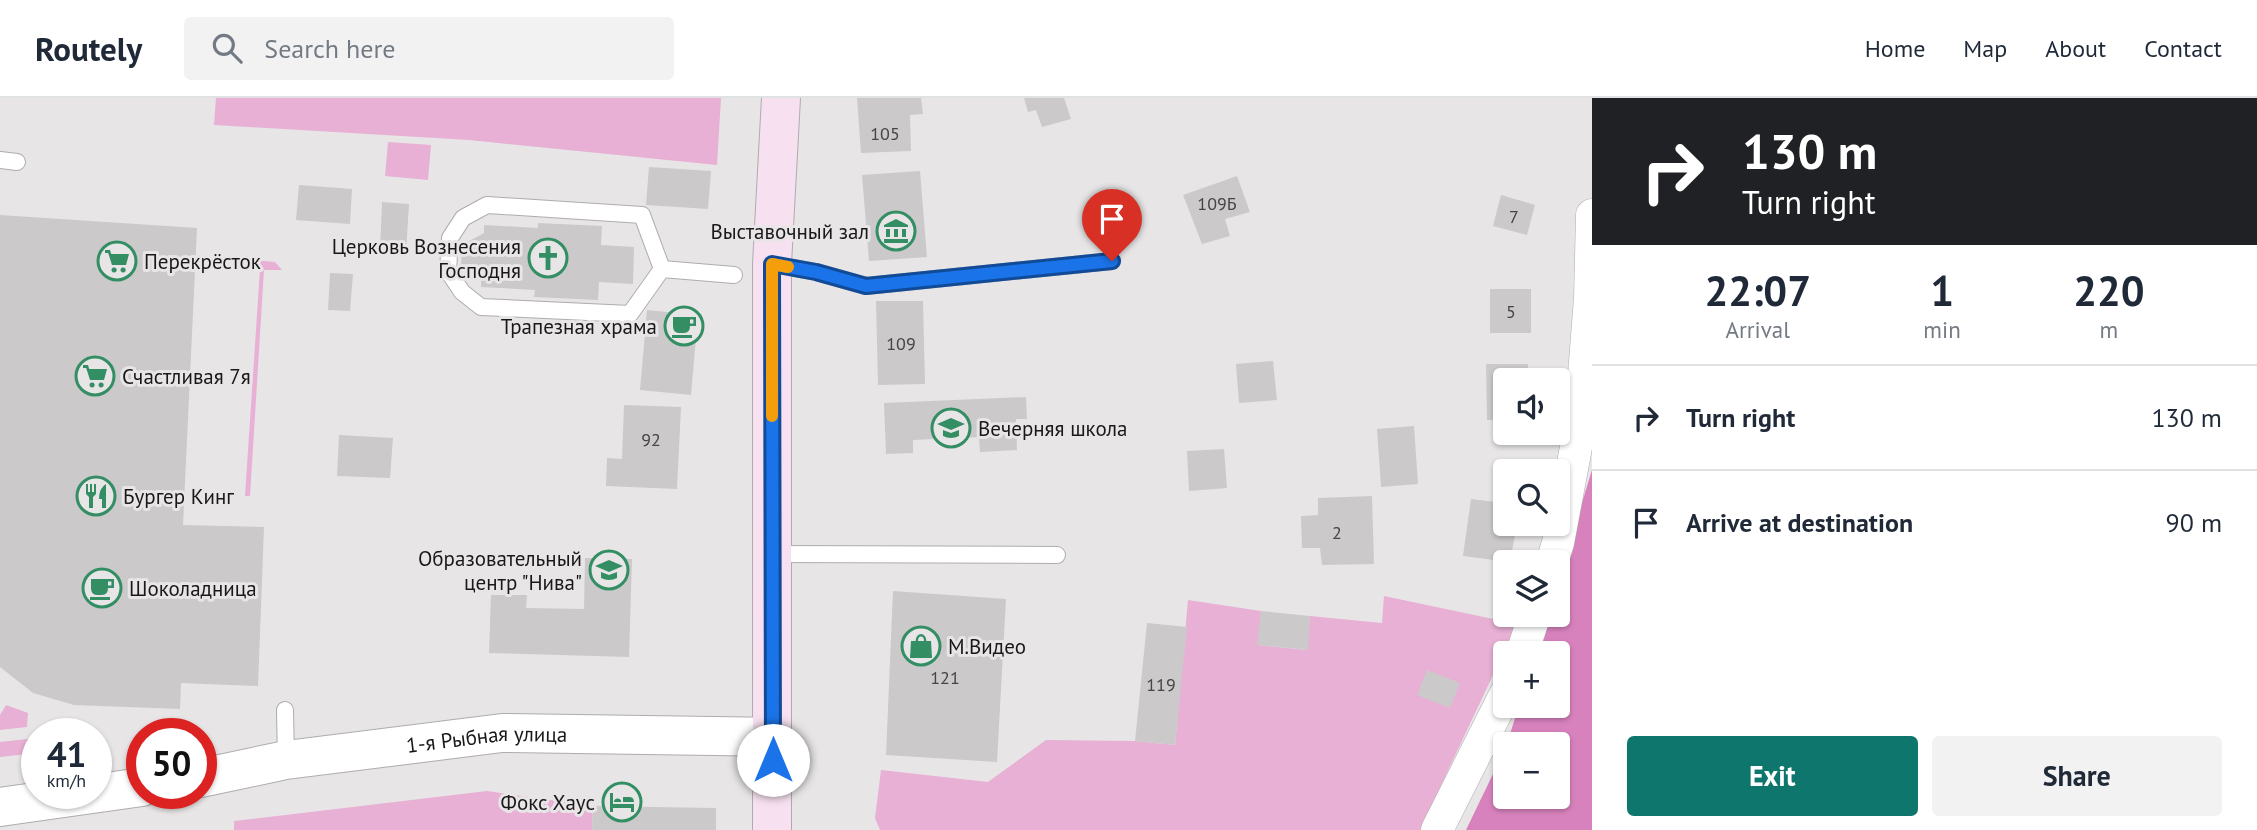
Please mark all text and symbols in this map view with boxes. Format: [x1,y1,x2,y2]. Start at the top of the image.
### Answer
search box [184,17,674,80]
text: Routely [35,27,142,70]
icon: search [208,29,246,67]
text: Search here [264,32,395,65]
text: Home [1865,33,1925,64]
text: Map [1963,33,2007,64]
text: About [2045,33,2106,64]
text: Contact [2144,33,2222,64]
text: 130 m [1742,119,1877,183]
house number: 105 [870,122,900,145]
icon: right [1627,126,1718,217]
text: Turn right [1742,181,1876,223]
pin [1082,189,1142,261]
house number: 109Б [1197,192,1237,215]
icon: arrive [1093,200,1131,238]
house number: 7 [1509,205,1519,228]
museum icon: Выставочный зал [875,210,917,252]
place label: Выставочный зал [710,218,869,245]
place label: Церковь Вознесения Господня [332,233,521,284]
church icon: Церковь Вознесения Господня [527,237,569,279]
supermarket icon: Перекрёсток [96,240,138,282]
place label: Перекрёсток [144,248,261,275]
text: 22:07 [1704,263,1811,318]
text: 1 [1930,263,1954,318]
text: 220 [2073,263,2145,318]
house number: 5 [1506,300,1516,323]
cafe icon: Трапезная храма [663,305,705,347]
place label: Трапезная храма [501,313,657,340]
text: Arrival [1725,315,1790,344]
text: min [1923,315,1961,344]
text: m [2100,315,2118,344]
house number: 109 [886,332,916,355]
supermarket icon: Счастливая 7я [74,355,116,397]
place label: Счастливая 7я [122,363,251,390]
map controls [1493,368,1570,809]
button: sound [1493,368,1570,445]
icon: right [1627,399,1665,437]
text: Turn right [1686,401,1795,434]
text: 130 m [2151,401,2222,434]
school or university icon: Вечерняя школа [930,407,972,449]
place label: Вечерняя школа [978,415,1128,442]
house number: 92 [641,428,661,451]
button: search [1493,459,1570,536]
restaurant icon: Бургер Кинг [75,475,117,517]
place label: Бургер Кинг [123,483,234,510]
icon: arrive [1627,504,1665,542]
text: Arrive at destination [1686,506,1913,539]
text: 90 m [2166,506,2222,539]
house number: 2 [1332,521,1342,544]
place label: Образовательный центр "Нива" [418,545,582,596]
school or university icon: Образовательный центр "Нива" [588,549,630,591]
button: layers [1493,550,1570,627]
cafe icon: Шоколадница [81,567,123,609]
place label: Шоколадница [129,575,257,602]
shop icon: М.Видео [900,625,942,667]
place label: М.Видео [948,633,1026,660]
button: + [1493,641,1570,718]
house number: 121 [930,666,960,689]
house number: 119 [1146,673,1176,696]
speed limit sign: 50 [126,718,217,809]
street label: 1-я Рыбная улица [405,719,567,758]
position arrow [736,723,810,797]
text: 41 [47,731,86,777]
button: − [1493,732,1570,809]
button: Exit [1627,736,1918,816]
button: Share [1932,736,2222,816]
text: km/h [47,769,86,792]
hotel icon: Фокс Хаус [601,781,643,823]
place label: Фокс Хаус [501,789,595,816]

